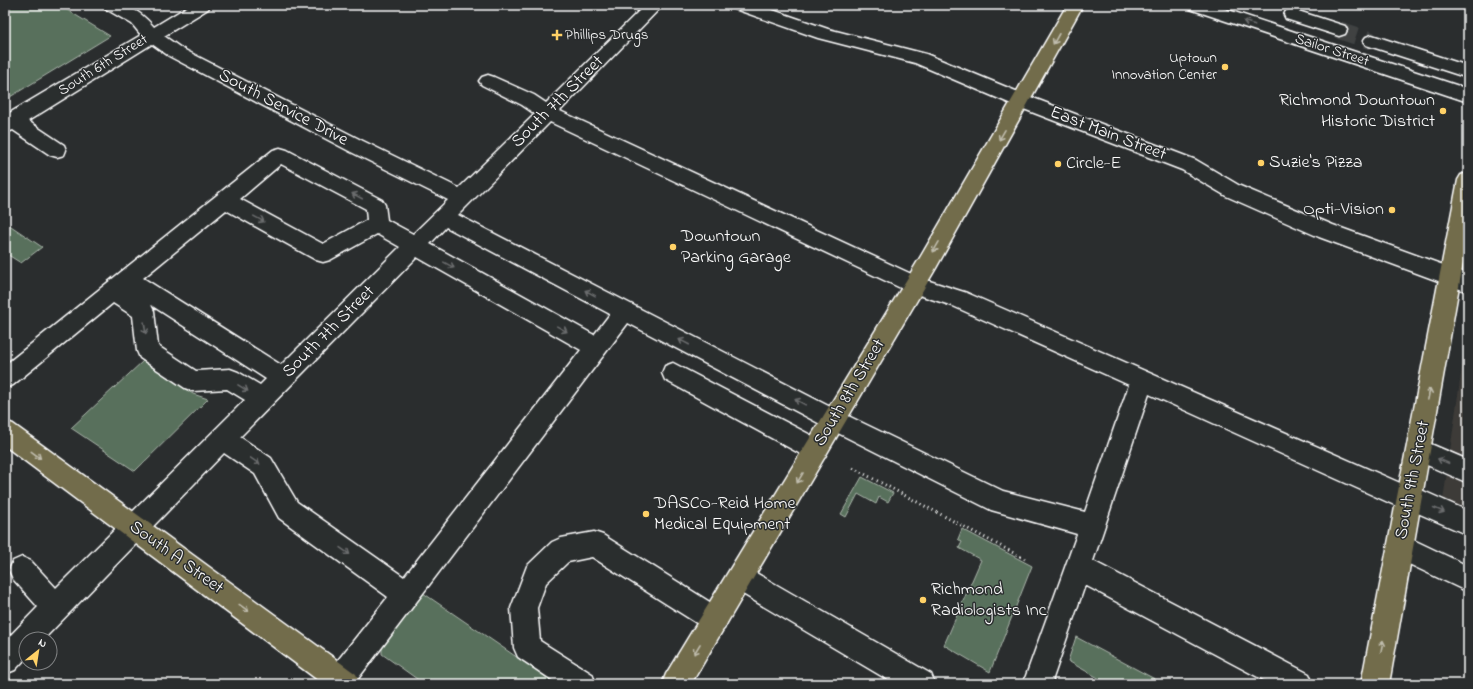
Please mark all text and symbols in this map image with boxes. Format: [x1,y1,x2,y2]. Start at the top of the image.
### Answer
one-way arrow [1243,18,1255,26]
place label: Phillips Drugs [565,24,648,47]
street label: Sailor Street [1292,28,1372,72]
street label: South 6th Street [54,29,152,101]
marker: Phillips Drugs [552,30,562,40]
one-way arrow [1052,33,1060,45]
place label: Uptown Innovation Center [1112,47,1217,86]
street label: South 7th Street [506,50,610,154]
marker: Uptown Innovation Center [1220,62,1230,72]
street label: South Service Drive [213,63,353,154]
place label: Richmond Downtown Historic District [1279,88,1435,135]
street label: East Main Street [1046,100,1170,168]
marker: Richmond Downtown Historic District [1438,106,1448,116]
one-way arrow [998,129,1006,141]
place label: Suzie's Pizza [1269,150,1363,176]
place label: Circle-E [1066,151,1122,177]
marker: Suzie's Pizza [1256,158,1266,168]
marker: Circle-E [1053,159,1063,169]
one-way arrow [352,192,364,199]
place label: Opti-Vision [1303,197,1384,223]
marker: Opti-Vision [1387,205,1397,215]
one-way arrow [253,216,265,223]
place label: Downtown Parking Garage [680,224,792,272]
one-way arrow [932,241,940,253]
marker: Downtown Parking Garage [668,242,678,252]
one-way arrow [443,262,455,270]
street label: South 7th Street [277,280,381,384]
one-way arrow [585,289,597,296]
one-way arrow [141,321,149,334]
one-way arrow [556,325,568,333]
street label: South 8th Street [808,334,892,452]
one-way arrow [679,338,691,345]
one-way arrow [237,384,248,392]
one-way arrow [1425,388,1433,401]
one-way arrow [794,398,806,406]
street label: South 9th Street [1389,419,1437,541]
one-way arrow [31,451,42,459]
one-way arrow [249,457,260,465]
one-way arrow [1438,457,1450,464]
one-way arrow [795,472,803,484]
place label: DASCO-Reid Home Medical Equipment [653,491,796,538]
one-way arrow [1433,507,1445,514]
marker: DASCO-Reid Home Medical Equipment [641,509,651,519]
street label: South A Street [123,515,229,601]
one-way arrow [339,547,350,555]
place label: Richmond Radiologists Inc [931,577,1047,625]
marker: Richmond Radiologists Inc [918,595,928,605]
one-way arrow [239,604,250,612]
north arrow [18,631,58,671]
text: N [35,634,50,652]
one-way arrow [1379,640,1387,653]
one-way arrow [692,643,700,655]

